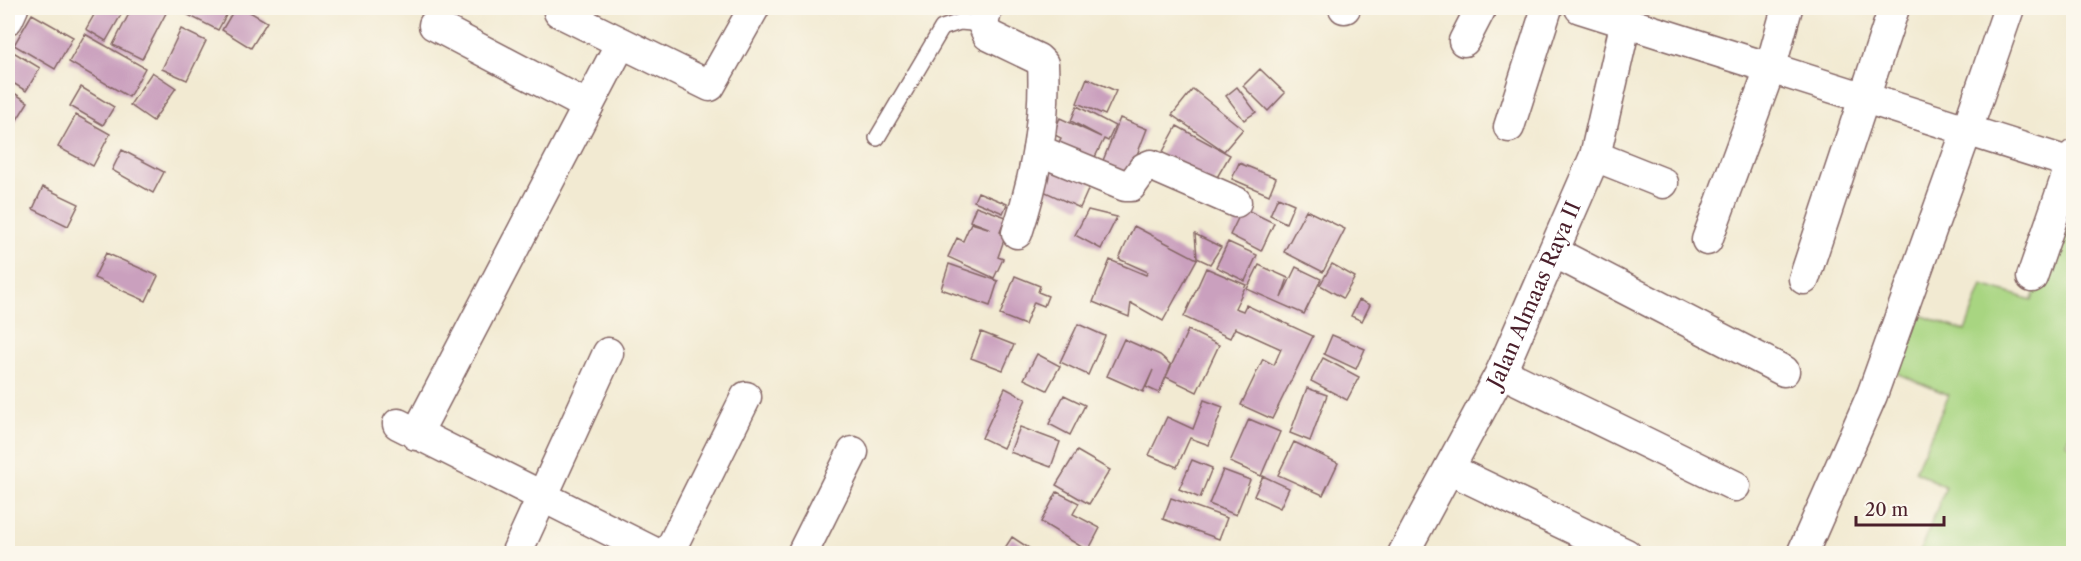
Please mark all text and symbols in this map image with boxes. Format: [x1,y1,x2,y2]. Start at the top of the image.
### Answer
street label: Jalan Almaas Raya II [1480,197,1586,395]
scale bar [1856,489,1944,527]
text: 20 m [1865,499,1909,521]

